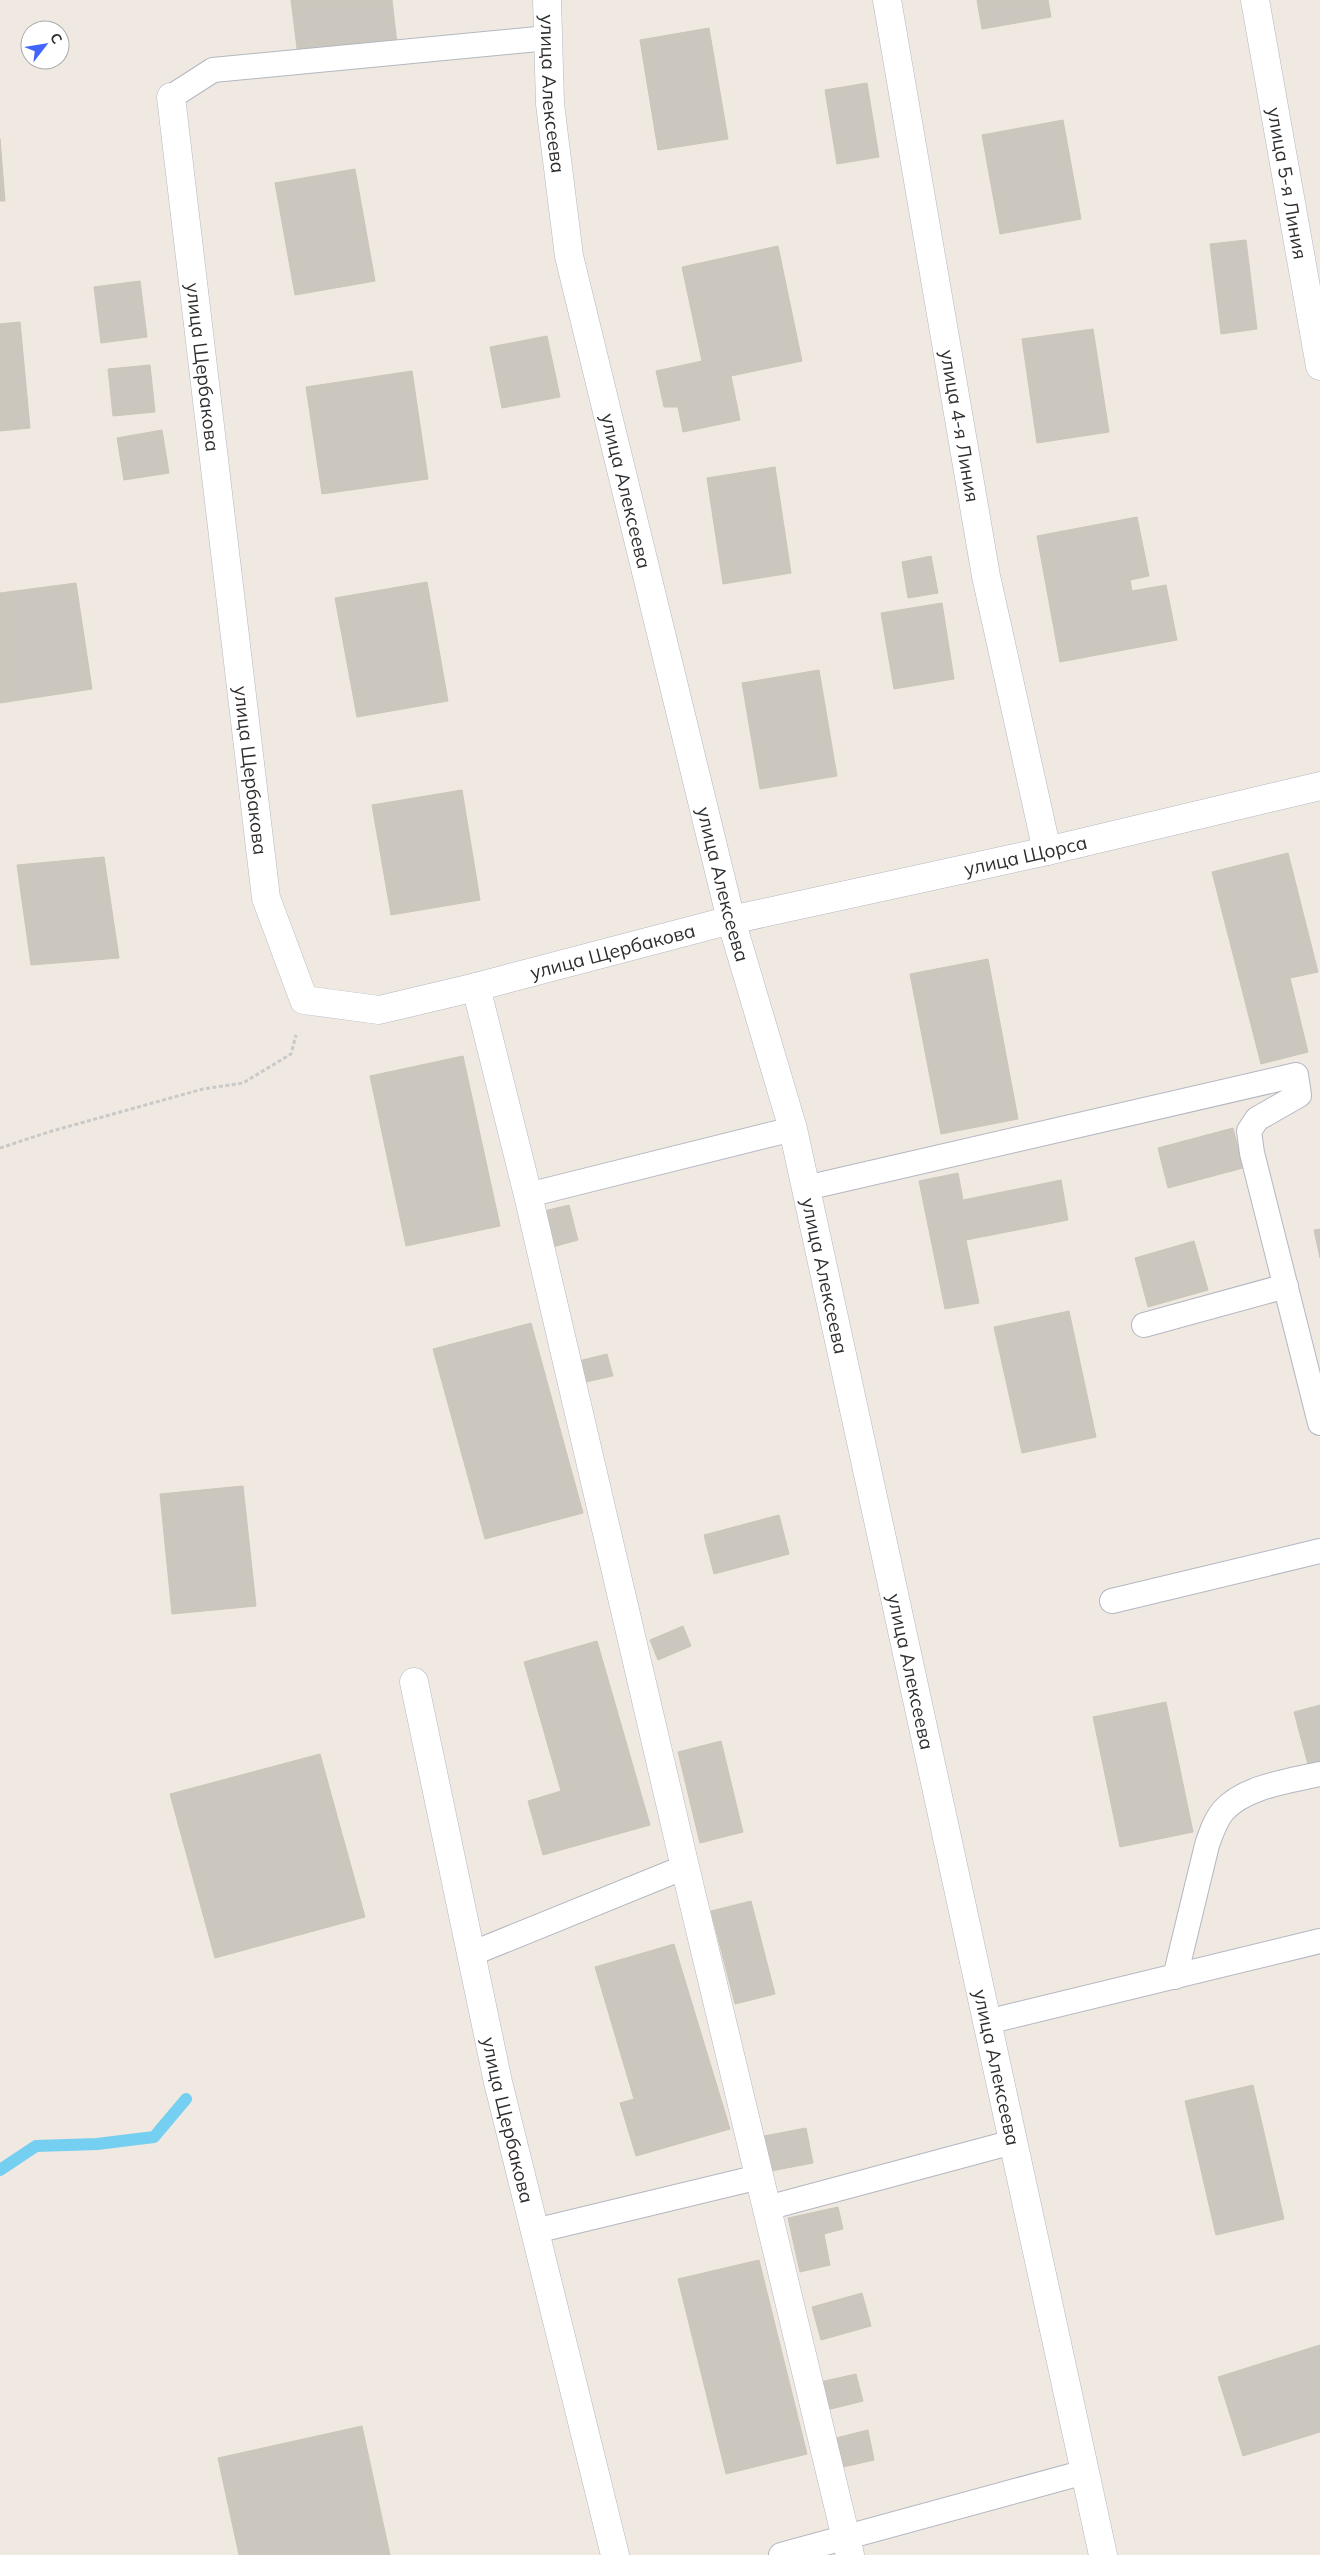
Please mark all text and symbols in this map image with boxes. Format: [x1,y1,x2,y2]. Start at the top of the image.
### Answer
street label: улица Алексеева [535,14,571,174]
north arrow [20,20,70,70]
text: С [46,30,66,47]
street label: улица 5-я Линия [1262,105,1313,261]
street label: улица Щербакова [181,281,225,453]
street label: улица 4-я Линия [935,348,985,504]
street label: улица Алексеева [596,411,657,571]
street label: улица Щербакова [229,685,273,856]
street label: улица Алексеева [692,804,755,965]
street label: улица Щорса [962,830,1089,881]
street label: улица Щербакова [527,918,698,984]
street label: улица Алексеева [796,1196,854,1356]
street label: улица Алексеева [882,1591,940,1752]
street label: улица Алексеева [968,1987,1026,2148]
street label: улица Щербакова [477,2035,539,2205]

